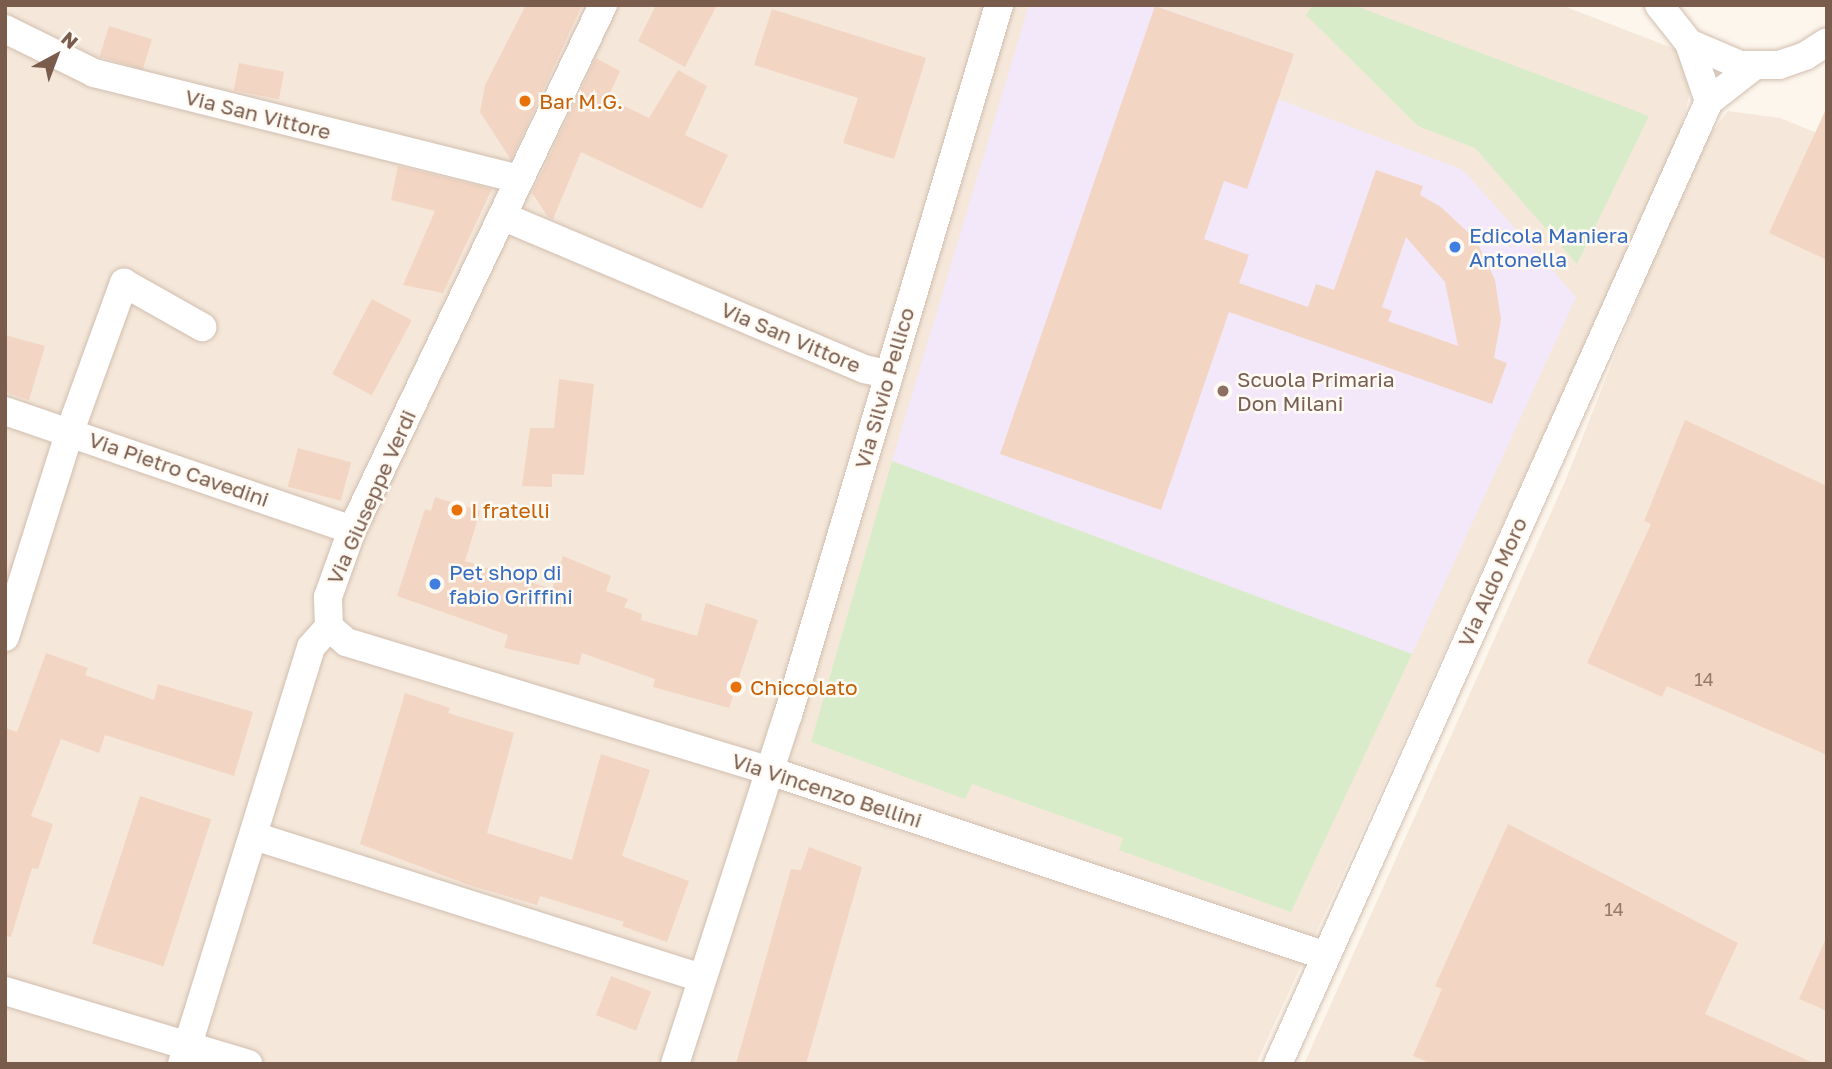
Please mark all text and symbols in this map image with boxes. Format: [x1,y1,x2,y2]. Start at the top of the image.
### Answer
north arrow [21,21,91,91]
text: N [57,26,83,53]
street label: Via San Vittore [183,84,333,144]
place label: Bar M.G. [539,88,623,114]
marker: Bar M.G. [517,93,533,109]
place label: Edicola Maniera Antonella [1469,222,1629,272]
marker: Edicola Maniera Antonella [1447,239,1463,255]
street label: Via San Vittore [717,296,865,378]
street label: Via Silvio Pellico [849,305,919,471]
place label: Scuola Primaria Don Milani [1237,366,1395,416]
marker: Scuola Primaria Don Milani [1215,383,1231,399]
street label: Via Giuseppe Verdi [321,406,421,588]
street label: Via Pietro Cavedini [86,426,272,512]
place label: I fratelli [471,497,550,523]
marker: I fratelli [449,502,465,518]
street label: Via Aldo Moro [1452,513,1532,651]
place label: Pet shop di fabio Griffini [449,559,573,609]
marker: Pet shop di fabio Griffini [427,576,443,592]
house number: 14 [1694,668,1714,690]
place label: Chiccolato [750,674,858,700]
marker: Chiccolato [728,679,744,695]
street label: Via Vincenzo Bellini [729,747,925,833]
house number: 14 [1604,898,1624,920]

